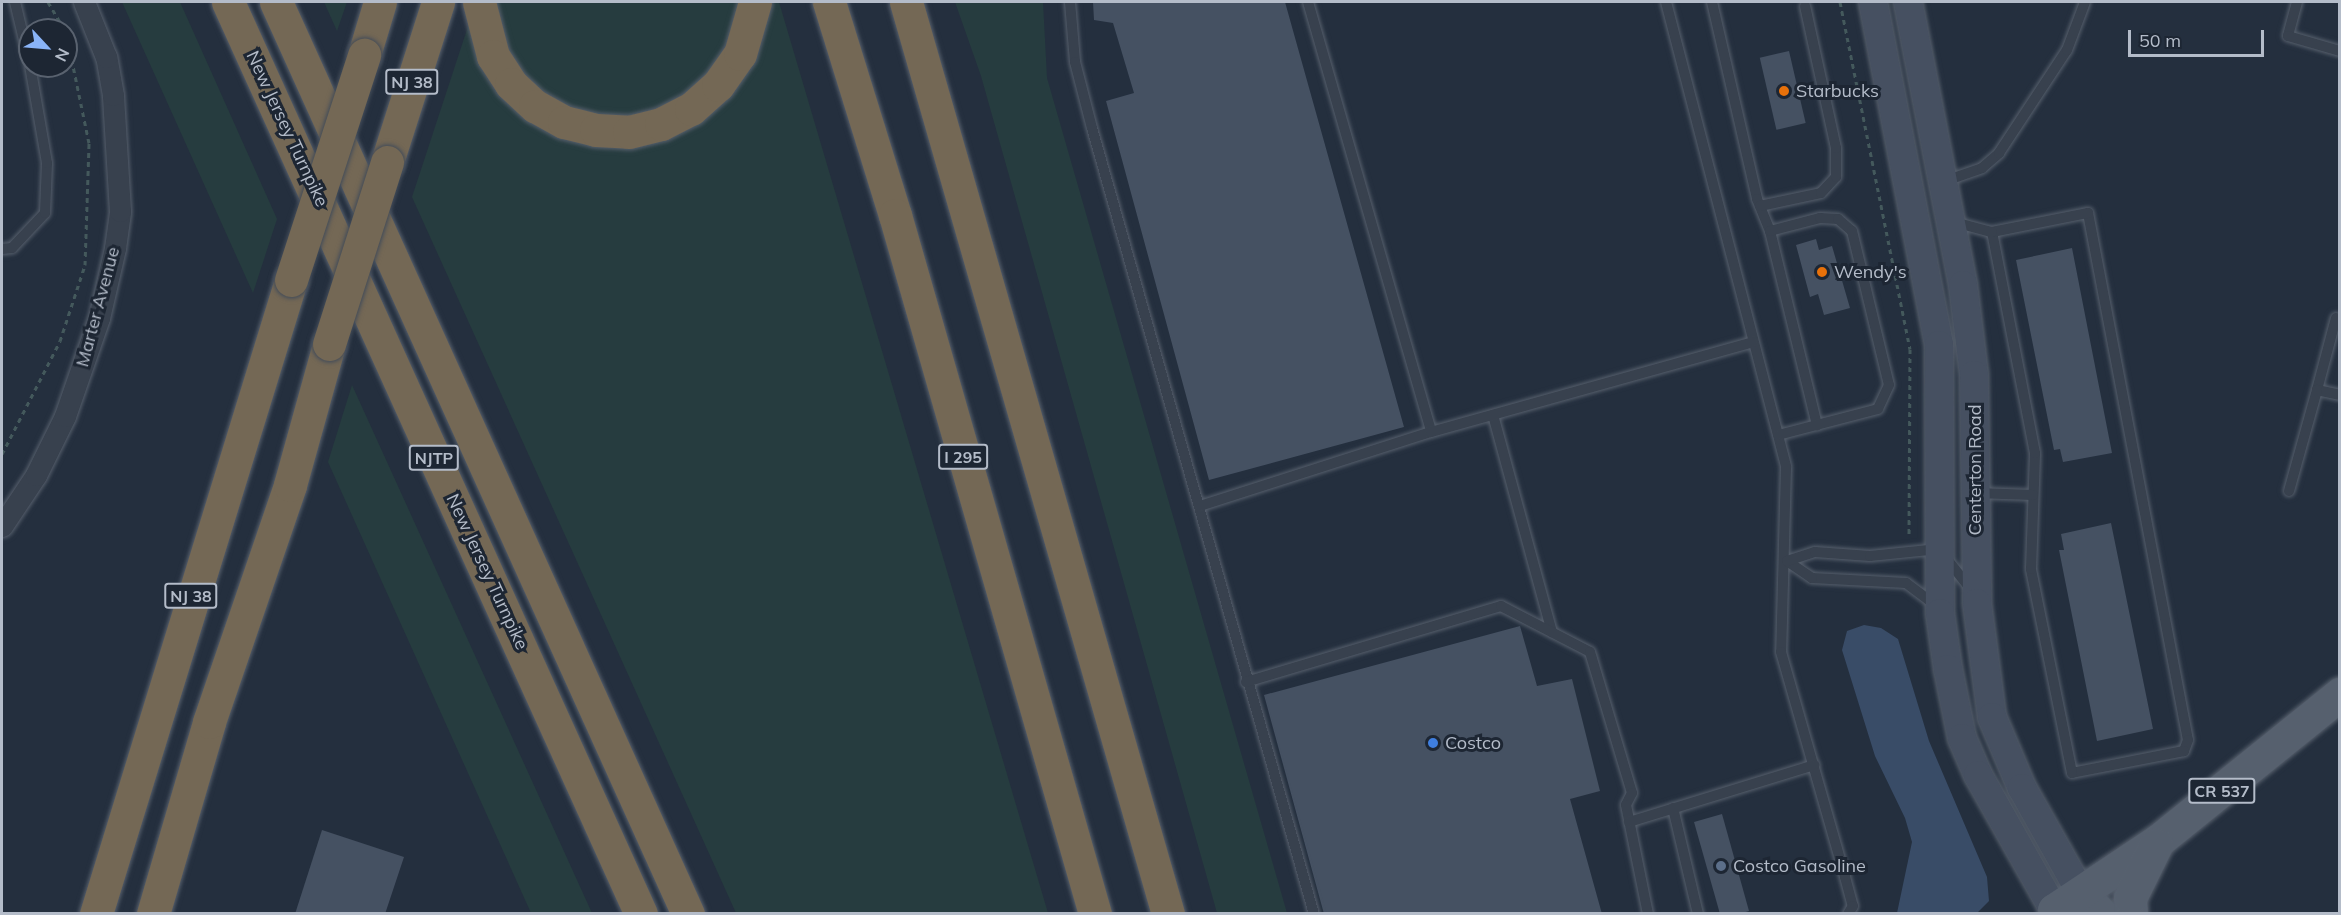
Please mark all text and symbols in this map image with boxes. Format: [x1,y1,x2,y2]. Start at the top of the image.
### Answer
north arrow [18,18,78,78]
scale bar [2131,18,2268,56]
text: 50 m [2139,29,2181,52]
text: N [51,45,74,65]
street label: New Jersey Turnpike [241,48,333,210]
road number: NJ 38 [385,69,439,95]
place label: Starbucks [1796,80,1879,102]
marker: Starbucks [1777,84,1791,98]
street label: Marter Avenue [72,245,124,369]
place label: Wendy's [1834,261,1907,283]
marker: Wendy's [1815,265,1829,279]
street label: Centerton Road [1964,405,1986,535]
road number: I 295 [938,444,988,470]
road number: NJTP [408,445,460,471]
street label: New Jersey Turnpike [441,491,533,653]
road number: NJ 38 [164,583,218,609]
place label: Costco [1445,732,1501,754]
marker: Costco [1426,736,1440,750]
road number: CR 537 [2188,778,2256,804]
place label: Costco Gasoline [1733,855,1866,877]
marker: Costco Gasoline [1714,859,1728,873]

